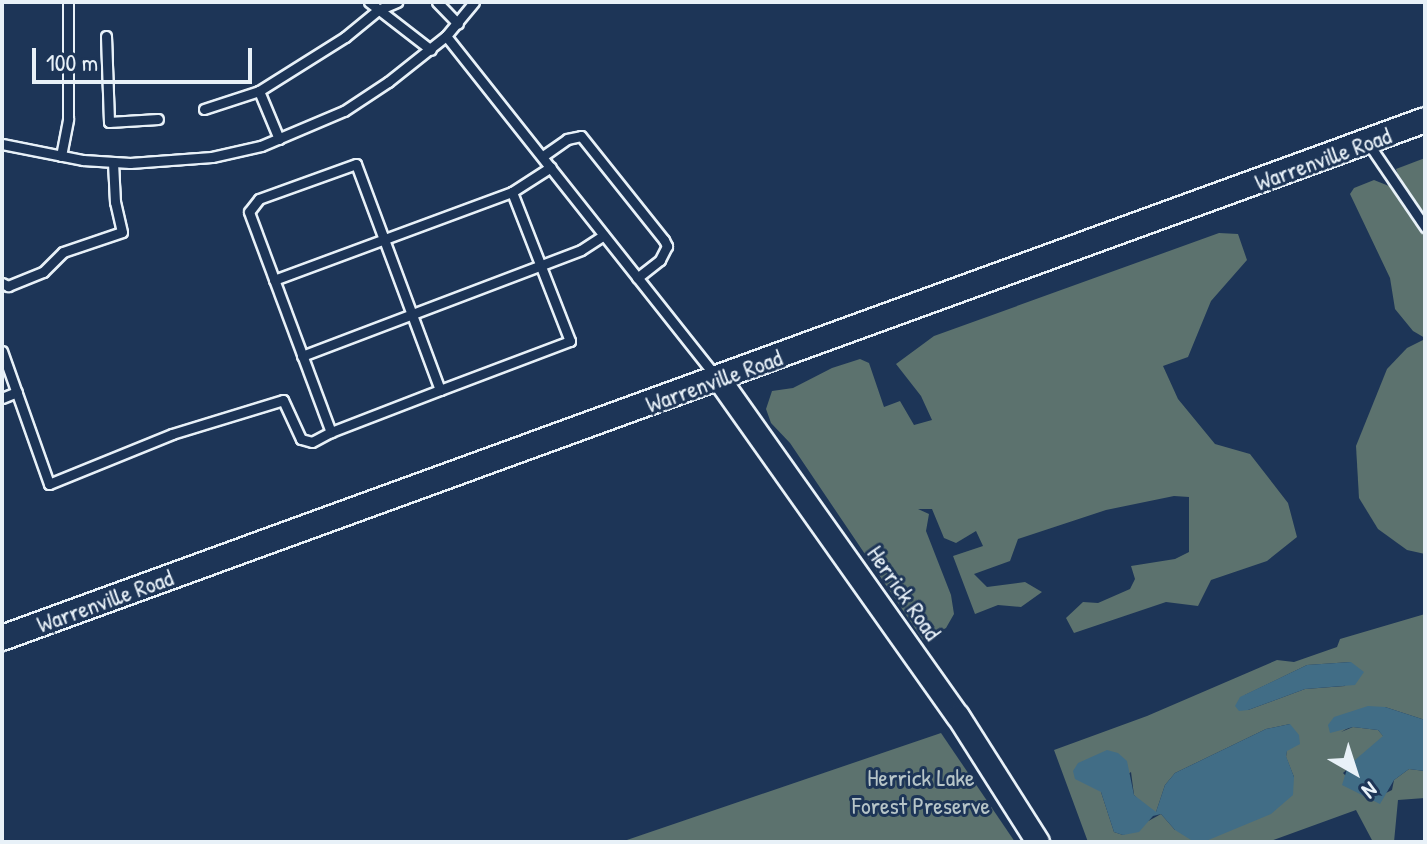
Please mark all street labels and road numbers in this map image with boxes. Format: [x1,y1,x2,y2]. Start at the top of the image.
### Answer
street label: Warrenville Road [1251,121,1395,197]
street label: Warrenville Road [642,343,786,419]
street label: Herrick Road [861,540,947,646]
street label: Warrenville Road [33,563,177,639]

